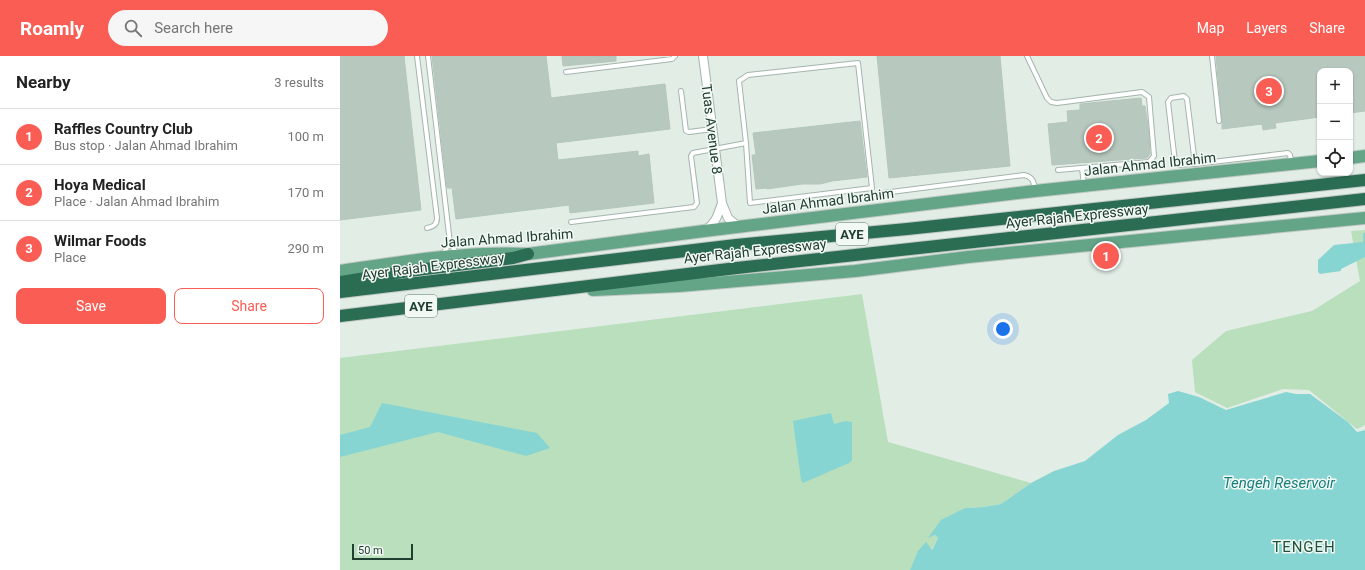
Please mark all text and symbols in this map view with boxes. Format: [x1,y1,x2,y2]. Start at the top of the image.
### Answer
search box [108,10,388,46]
text: Roamly [20,17,84,40]
icon: search [122,17,144,39]
text: Search here [154,19,233,37]
text: Map [1197,20,1224,36]
text: Layers [1246,20,1287,36]
text: Share [1309,20,1345,36]
map controls [1317,68,1353,176]
button: + [1317,68,1353,104]
text: Nearby [16,72,71,92]
text: 3 results [274,75,324,90]
pin: 3 [1256,76,1282,106]
street label: Tuas Avenue 8 [699,83,725,175]
button: − [1317,104,1353,140]
text: Raffles Country Club [54,120,193,138]
pin: 2 [1086,123,1112,153]
text: 1 [25,129,33,144]
text: 100 m [287,129,324,144]
text: Bus stop · Jalan Ahmad Ibrahim [54,138,238,153]
button: locate [1317,140,1353,176]
street label: Jalan Ahmad Ibrahim [1083,149,1217,179]
text: Hoya Medical [54,176,146,194]
text: 2 [25,185,33,200]
text: 170 m [287,185,324,200]
street label: Jalan Ahmad Ibrahim [761,185,895,217]
text: Place · Jalan Ahmad Ibrahim [54,194,219,209]
street label: Ayer Rajah Expressway [1005,201,1149,231]
road number: AYE [836,223,868,245]
street label: Jalan Ahmad Ibrahim [440,225,574,251]
text: Wilmar Foods [54,232,146,250]
street label: Ayer Rajah Expressway [683,236,827,266]
text: 3 [25,241,33,256]
text: 290 m [287,241,324,256]
pin: 1 [1093,241,1119,271]
street label: Ayer Rajah Expressway [361,249,505,283]
text: Place [54,250,86,265]
button: Save [16,288,166,324]
button: Share [174,288,324,324]
road number: AYE [405,295,437,317]
your location [993,319,1013,339]
water label: Tengeh Reservoir [1223,474,1336,492]
district label: TENGEH [1272,538,1336,556]
scale bar [352,542,413,561]
text: 50 m [358,544,383,557]

